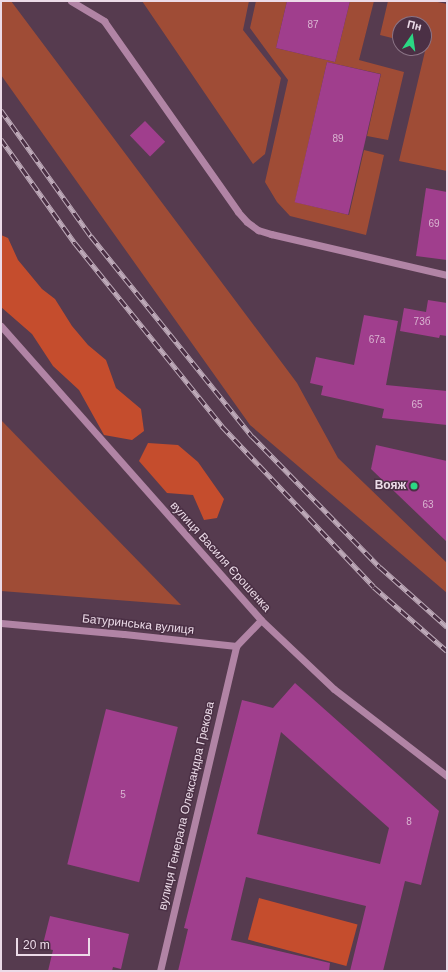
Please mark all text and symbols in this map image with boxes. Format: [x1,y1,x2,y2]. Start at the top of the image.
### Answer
north arrow [392,16,432,56]
text: Пн [406,18,423,33]
house number: 87 [307,19,319,31]
house number: 89 [332,133,344,145]
house number: 69 [428,218,440,230]
house number: 73б [414,316,430,328]
house number: 67а [369,334,385,346]
house number: 65 [411,399,423,411]
place label: Вояж [375,479,406,493]
marker: Вояж [409,481,419,491]
street label: вулиця Василя Єрошенка [167,499,273,615]
house number: 63 [422,499,434,511]
street label: Батуринська вулиця [81,612,195,638]
street label: вулиця Генерала Олександра Грекова [156,700,218,912]
house number: 5 [120,789,126,801]
house number: 8 [406,816,412,828]
scale bar [18,930,92,956]
text: 20 m [23,938,50,952]

